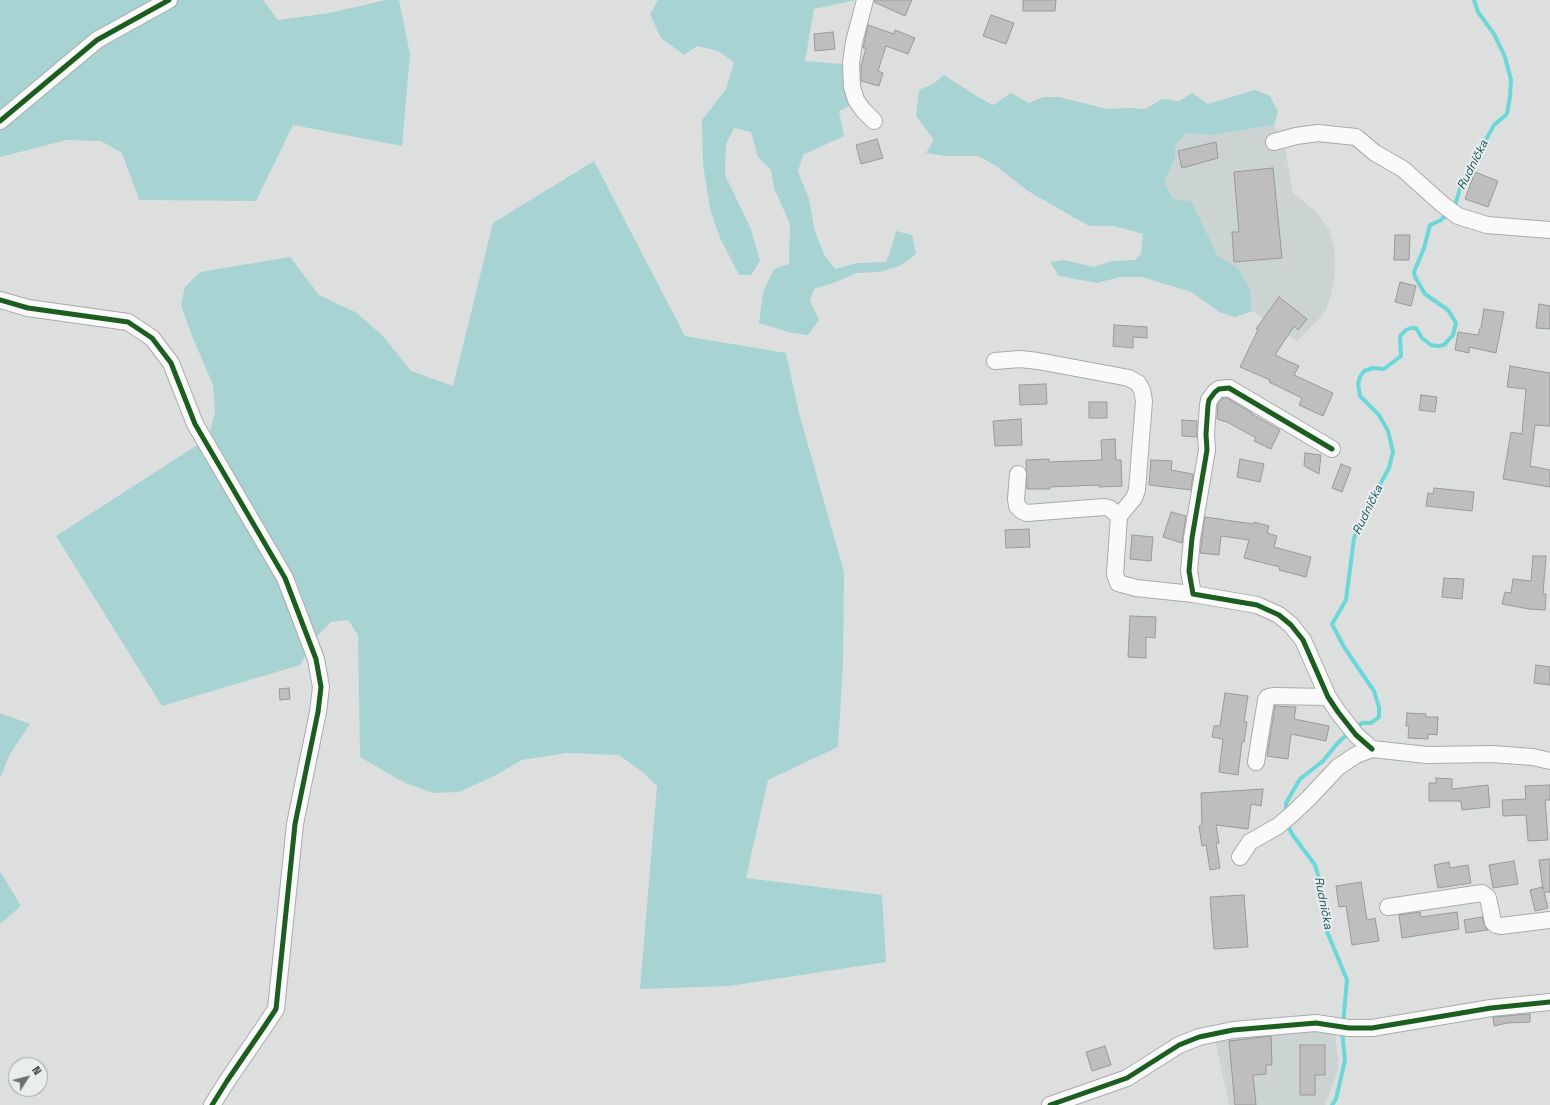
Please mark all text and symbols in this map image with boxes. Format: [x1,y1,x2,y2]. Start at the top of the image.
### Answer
water label: Rudnička [1454,138,1492,192]
water label: Rudnička [1350,483,1386,537]
water label: Rudnička [1311,875,1335,931]
north arrow [8,1057,48,1097]
text: N [29,1063,45,1078]

